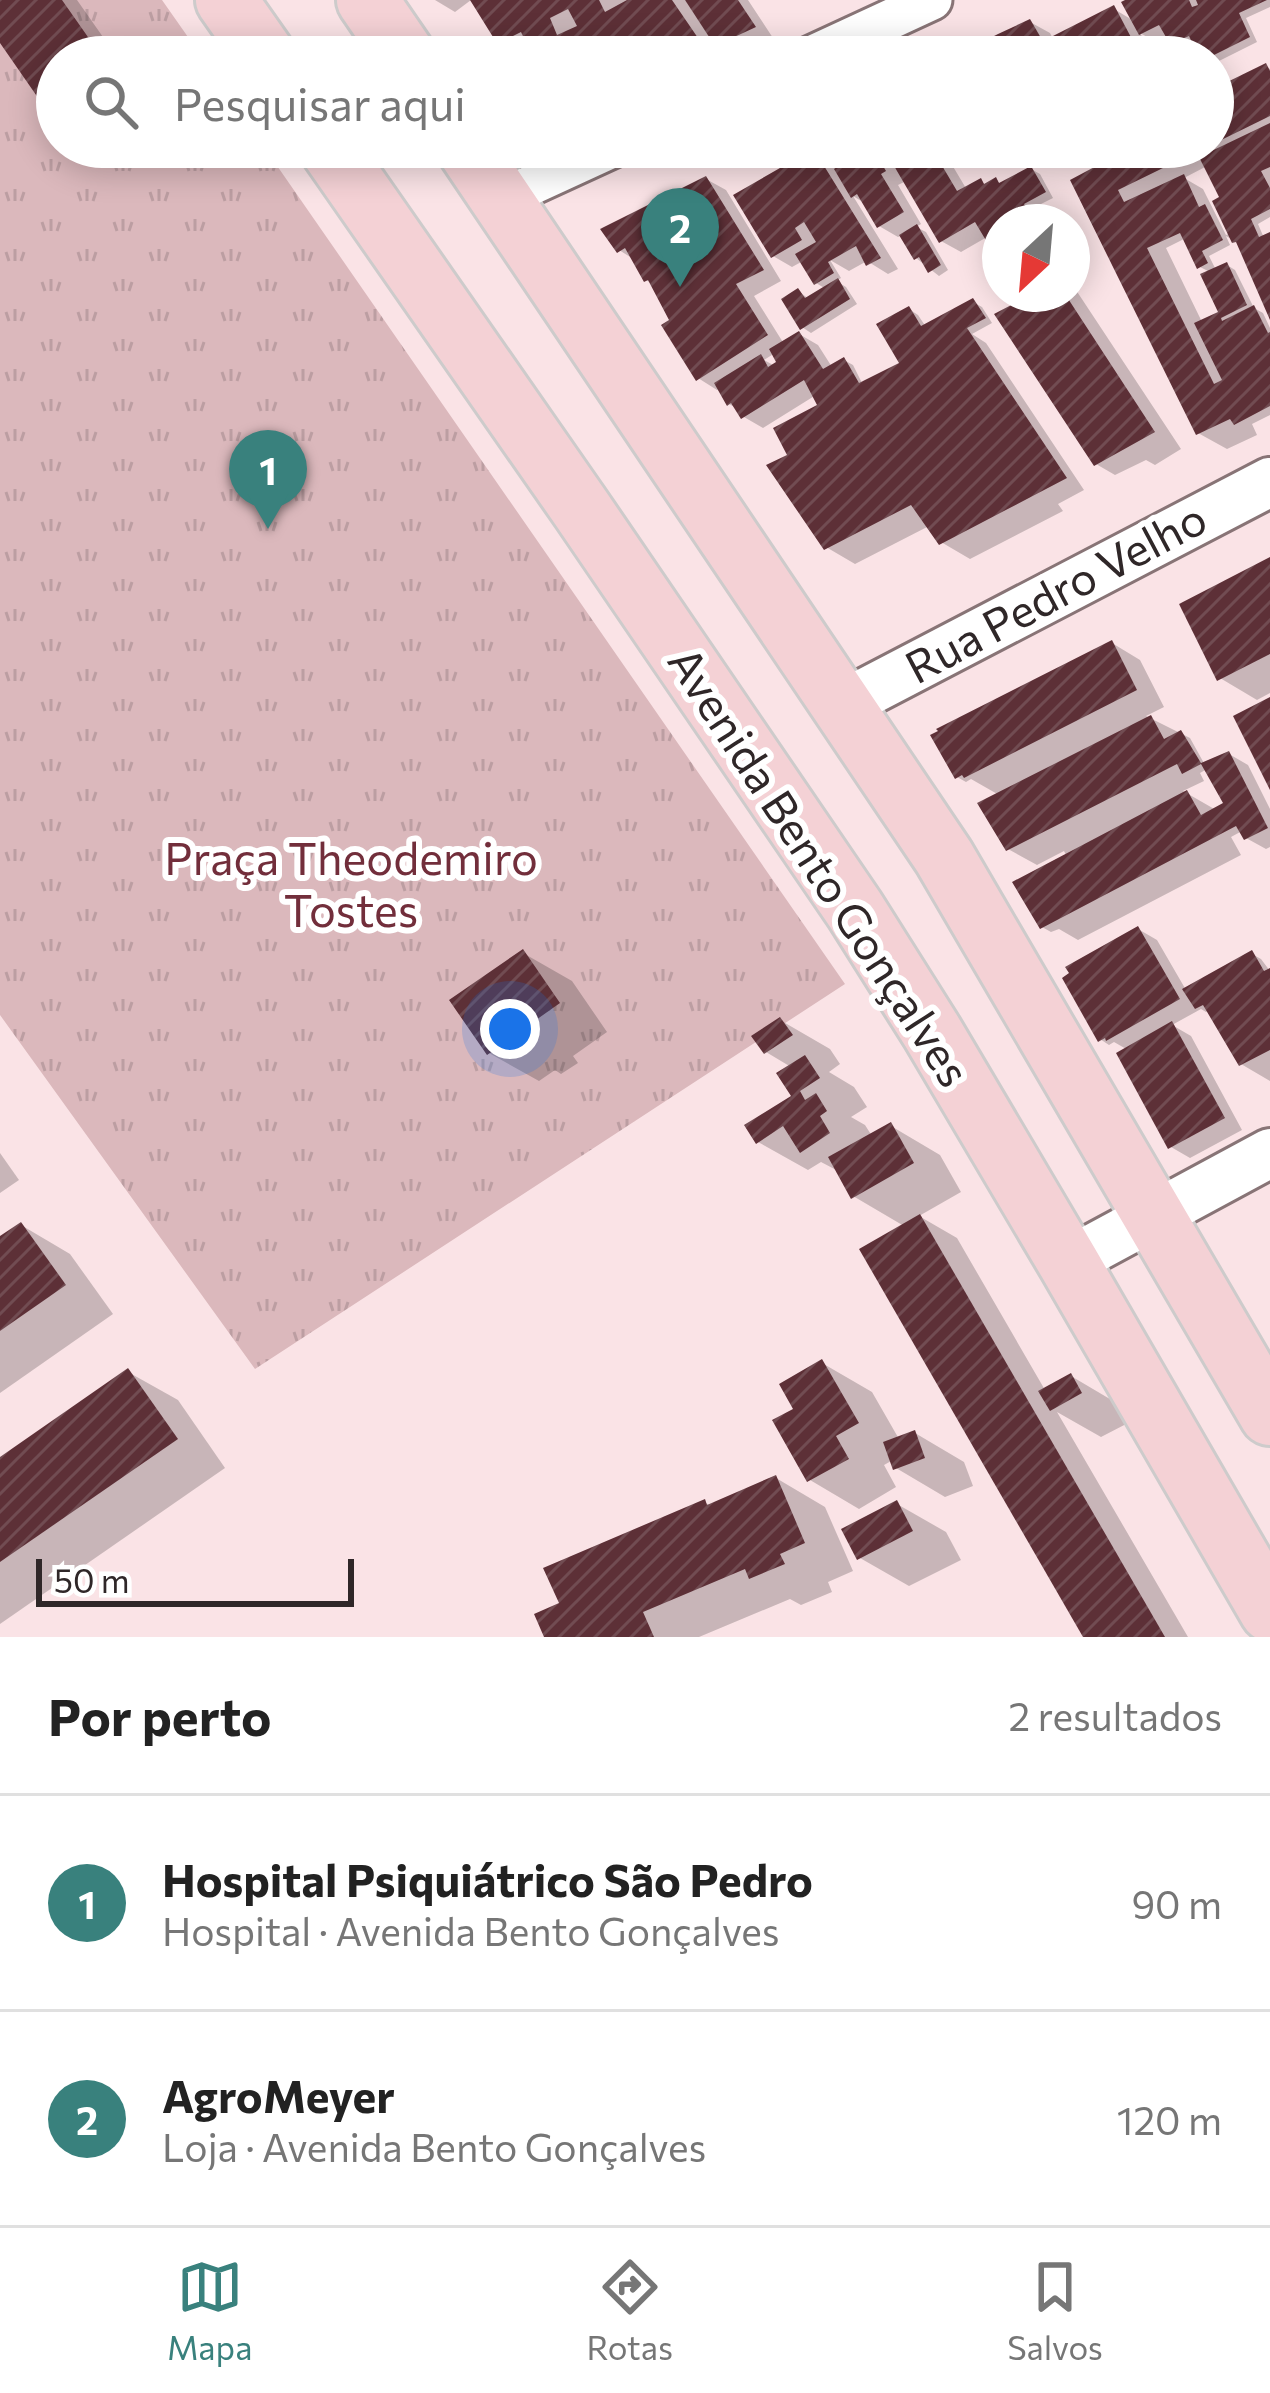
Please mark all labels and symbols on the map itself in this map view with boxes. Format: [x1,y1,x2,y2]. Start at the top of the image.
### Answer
pin: 2 [641,188,719,287]
north arrow [982,204,1090,312]
pin: 1 [229,430,307,529]
street label: Rua Pedro Velho [895,488,1215,693]
street label: Avenida Bento Gonçalves [658,636,984,1096]
park label: Praça Theodemiro Tostes [164,829,538,936]
your location [480,999,540,1059]
scale bar [36,1553,354,1606]

